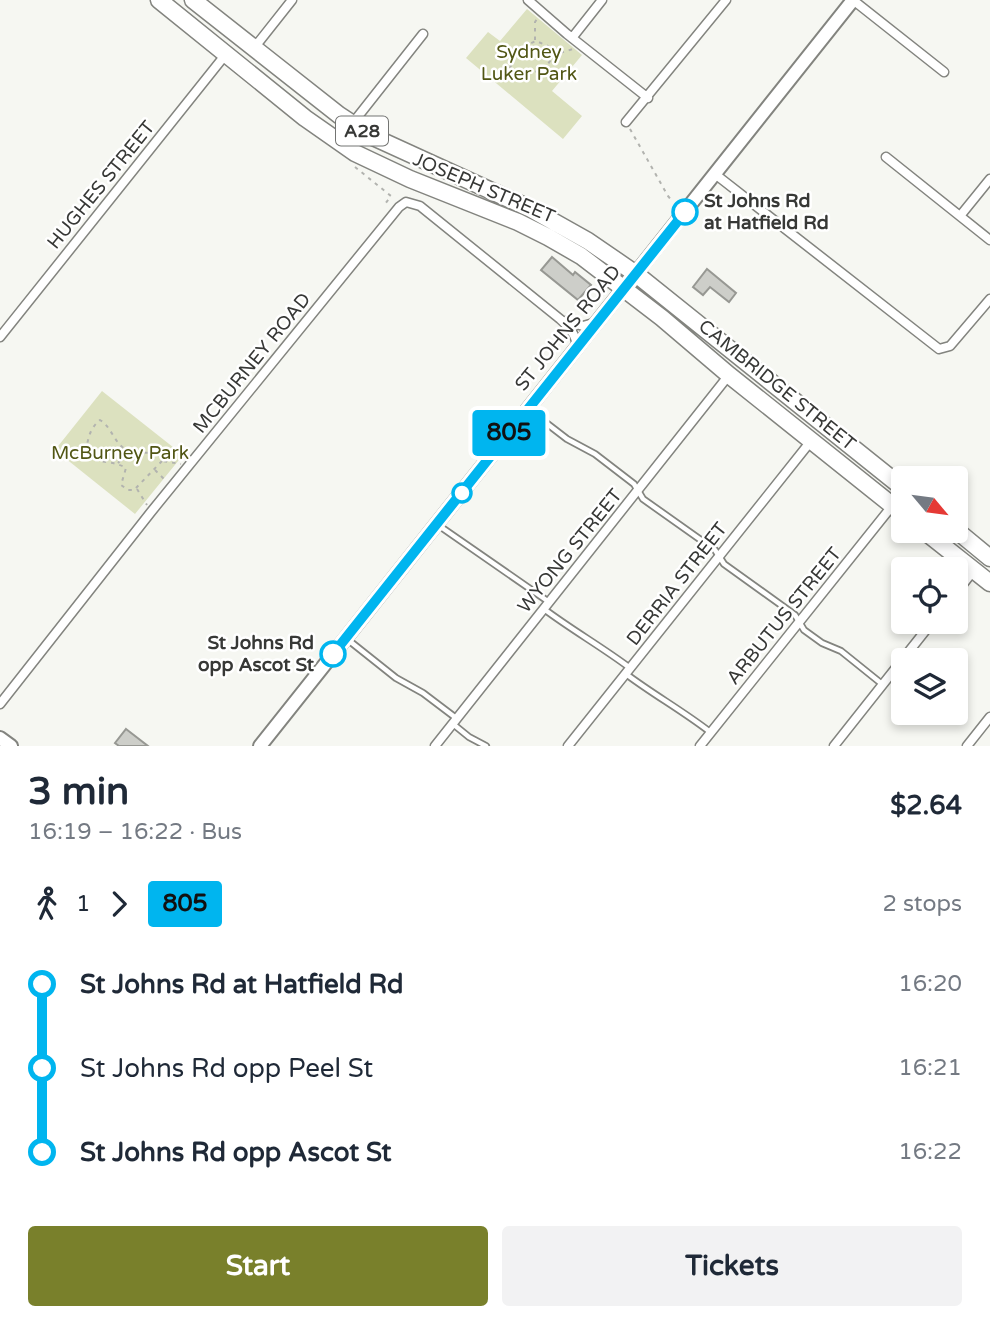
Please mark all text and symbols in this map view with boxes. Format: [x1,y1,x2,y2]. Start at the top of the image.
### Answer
park label: Sydney Luker Park [481,41,577,85]
street label: HUGHES STREET [43,116,160,253]
road number: A28 [336,116,388,146]
street label: JOSEPH STREET [410,148,559,228]
place label: St Johns Rd at Hatfield Rd [704,190,829,234]
marker: St Johns Rd at Hatfield Rd [672,199,698,225]
street label: ST JOHNS ROAD [511,261,625,395]
street label: MCBURNEY ROAD [189,288,315,438]
street label: CAMBRIDGE STREET [694,315,860,455]
line badge: 805 [469,410,549,456]
text: 805 [486,418,532,447]
park label: McBurney Park [51,442,189,464]
north arrow [891,466,968,542]
map controls [891,466,968,725]
unlabelled marker [452,483,472,503]
street label: WYONG STREET [513,484,627,617]
street label: DERRIA STREET [622,518,732,650]
street label: ARBUTUS STREET [722,543,846,689]
button: locate [891,557,968,634]
place label: St Johns Rd opp Ascot St [198,632,315,677]
marker: St Johns Rd opp Ascot St [320,641,346,667]
button: layers [891,648,968,725]
text: 3 min [28,769,129,815]
text: $2.64 [890,790,962,821]
text: 16:19 – 16:22 · Bus [28,818,242,846]
icon: walk [28,885,66,923]
icon: forward [100,885,138,923]
text: 805 [162,889,208,918]
text: 1 [76,890,90,918]
text: 2 stops [882,890,962,918]
text: St Johns Rd at Hatfield Rd [80,969,403,1000]
text: 16:20 [898,970,962,998]
text: St Johns Rd opp Peel St [80,1053,373,1084]
text: 16:21 [898,1054,962,1082]
text: St Johns Rd opp Ascot St [80,1137,391,1168]
text: 16:22 [898,1138,962,1166]
button: Start [28,1226,488,1306]
button: Tickets [502,1226,962,1306]

